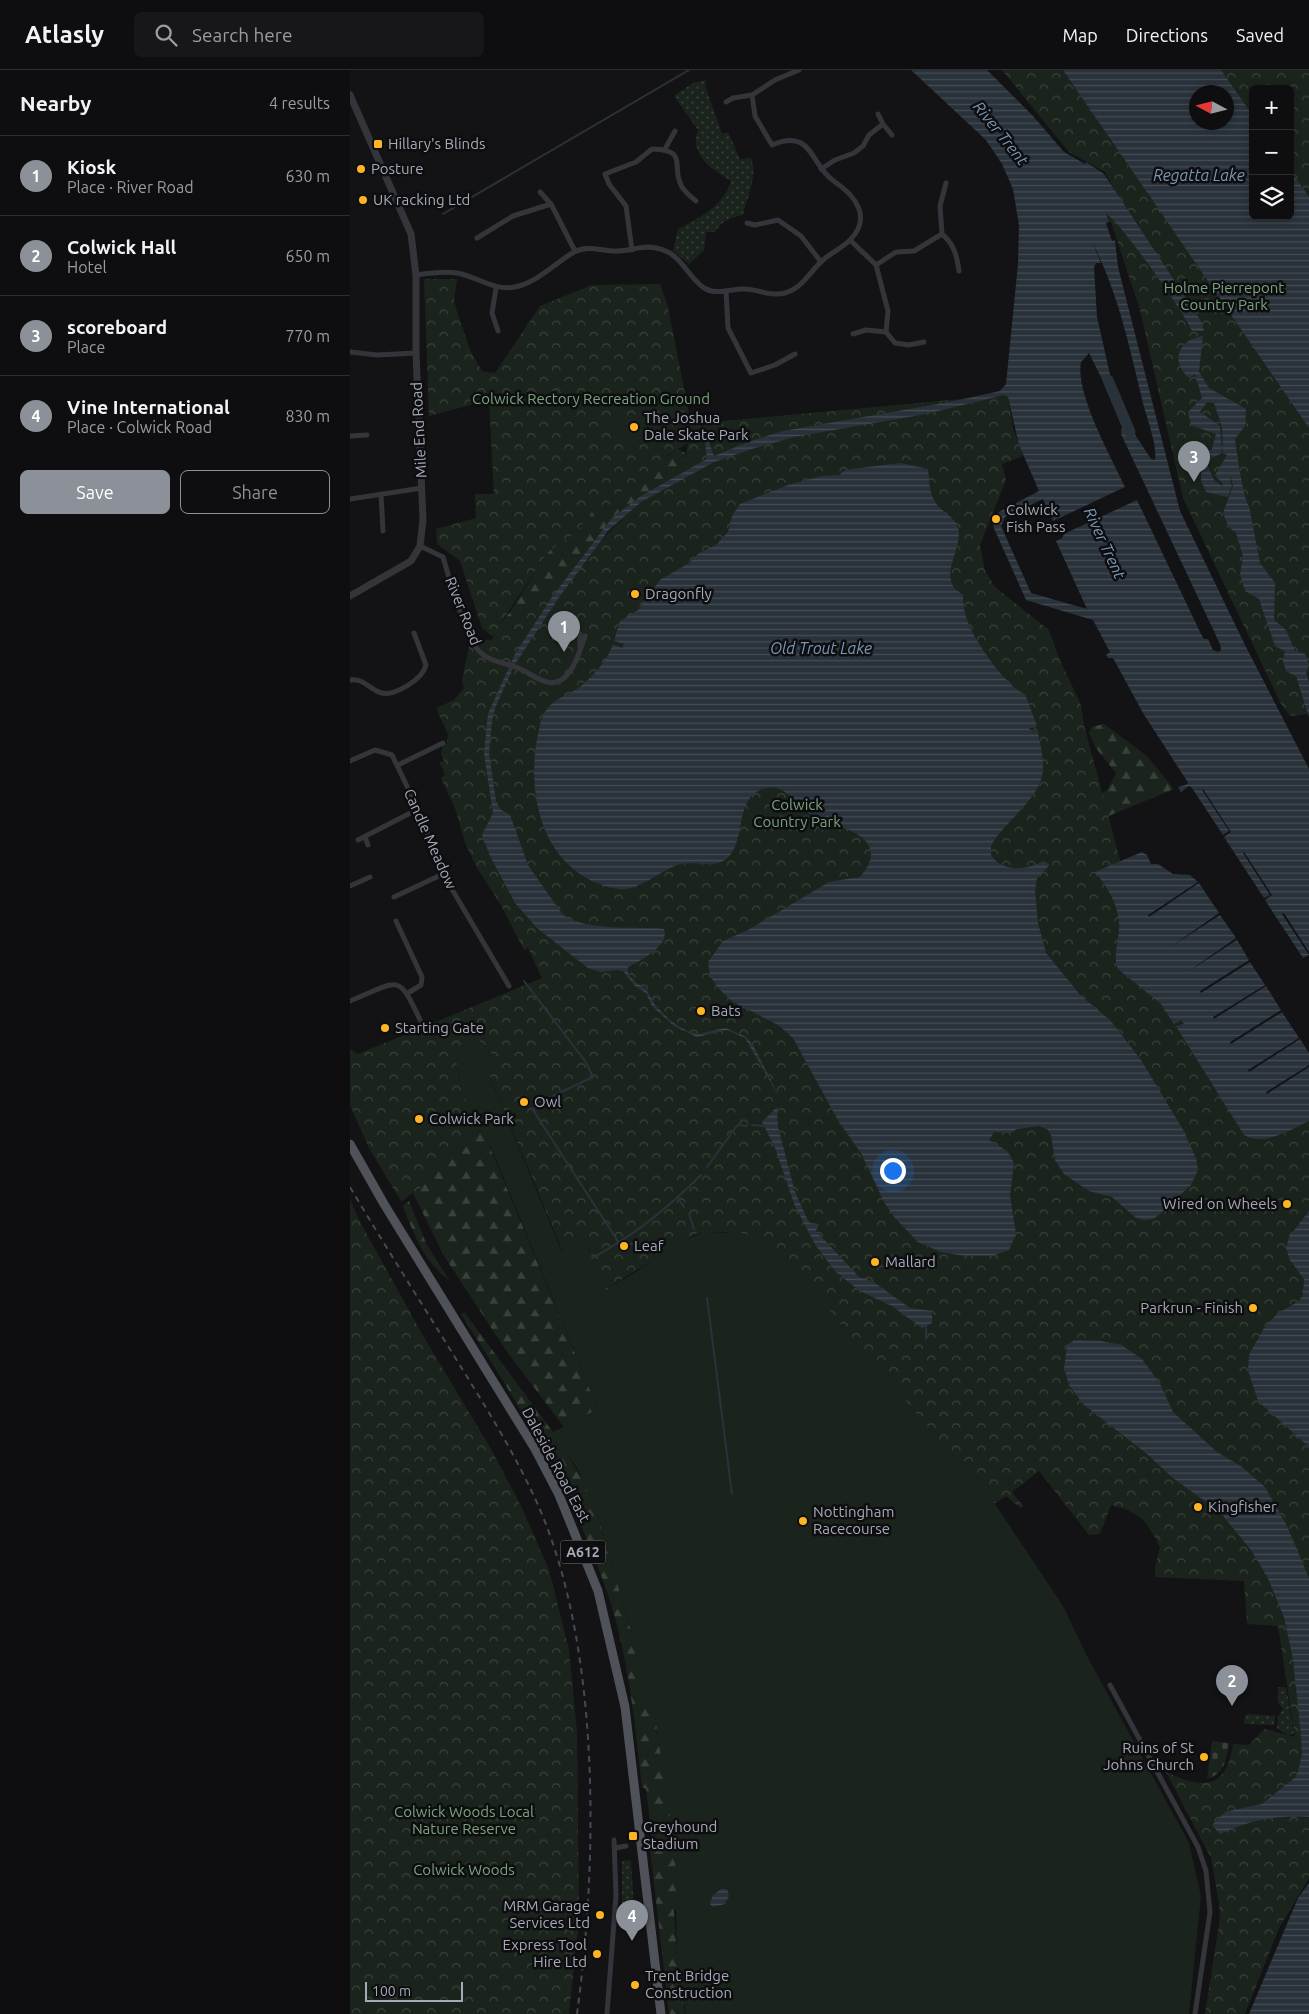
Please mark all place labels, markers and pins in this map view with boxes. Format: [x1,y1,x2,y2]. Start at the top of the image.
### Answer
place label: Hillary's Blinds [388,135,485,152]
marker: Hillary's Blinds [372,138,384,150]
place label: Posture [371,160,424,177]
marker: Posture [355,163,367,175]
place label: UK racking Ltd [373,191,470,208]
marker: UK racking Ltd [357,194,369,206]
place label: The Joshua Dale Skate Park [644,409,749,443]
marker: The Joshua Dale Skate Park [628,421,640,433]
pin: 3 [1178,441,1210,482]
place label: Colwick Fish Pass [1006,501,1066,535]
marker: Colwick Fish Pass [990,513,1002,525]
place label: Dragonfly [645,585,712,602]
marker: Dragonfly [629,588,641,600]
pin: 1 [548,611,580,652]
place label: Bats [711,1002,741,1019]
marker: Bats [695,1005,707,1017]
place label: Starting Gate [395,1019,484,1036]
marker: Starting Gate [379,1022,391,1034]
place label: Owl [534,1093,561,1110]
marker: Owl [518,1096,530,1108]
place label: Colwick Park [429,1110,514,1127]
marker: Colwick Park [413,1113,425,1125]
place label: Wired on Wheels [1163,1195,1277,1212]
marker: Wired on Wheels [1281,1198,1293,1210]
place label: Leaf [634,1237,664,1254]
marker: Leaf [618,1240,630,1252]
place label: Mallard [885,1253,936,1270]
marker: Mallard [869,1256,881,1268]
place label: Parkrun - Finish [1140,1299,1243,1316]
marker: Parkrun - Finish [1247,1302,1259,1314]
place label: Kingfisher [1208,1498,1277,1515]
marker: Kingfisher [1192,1501,1204,1513]
place label: Nottingham Racecourse [813,1503,894,1537]
marker: Nottingham Racecourse [797,1515,809,1527]
pin: 2 [1216,1665,1248,1706]
place label: Ruins of St Johns Church [1103,1739,1194,1773]
marker: Ruins of St Johns Church [1198,1751,1210,1763]
place label: Greyhound Stadium [643,1818,717,1852]
marker: Greyhound Stadium [627,1830,639,1842]
place label: MRM Garage Services Ltd [503,1897,590,1931]
pin: 4 [616,1900,648,1941]
marker: MRM Garage Services Ltd [594,1909,606,1921]
place label: Express Tool Hire Ltd [503,1936,587,1970]
marker: Express Tool Hire Ltd [591,1948,603,1960]
place label: Trent Bridge Construction [645,1967,732,2001]
marker: Trent Bridge Construction [629,1979,641,1991]

